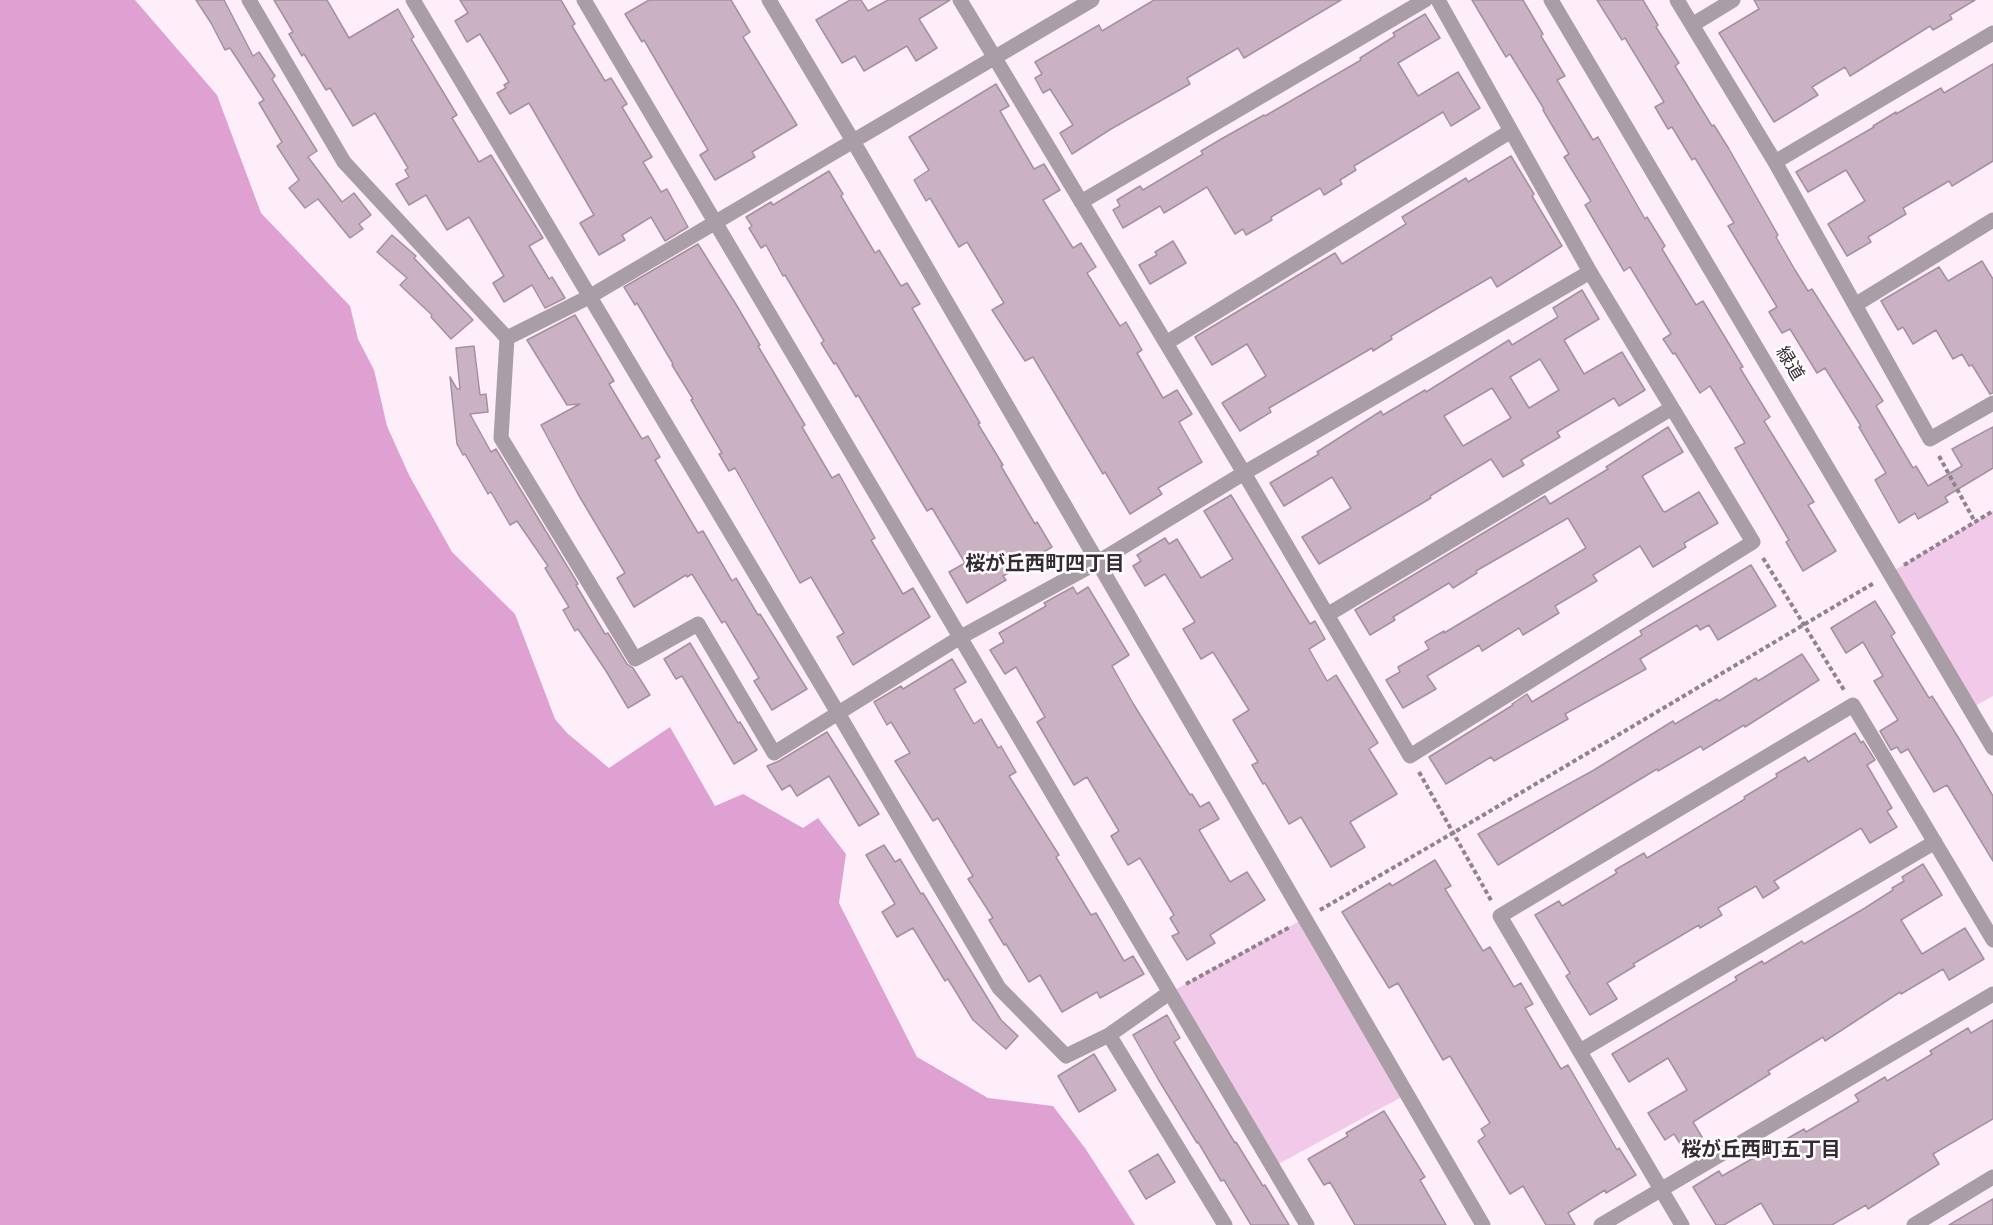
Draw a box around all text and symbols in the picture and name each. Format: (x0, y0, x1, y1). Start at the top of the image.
street label: 緑道 (1770, 343, 1808, 385)
district label: 桜が丘西町四丁目 (965, 553, 1125, 577)
district label: 桜が丘西町五丁目 (1681, 1139, 1841, 1163)

